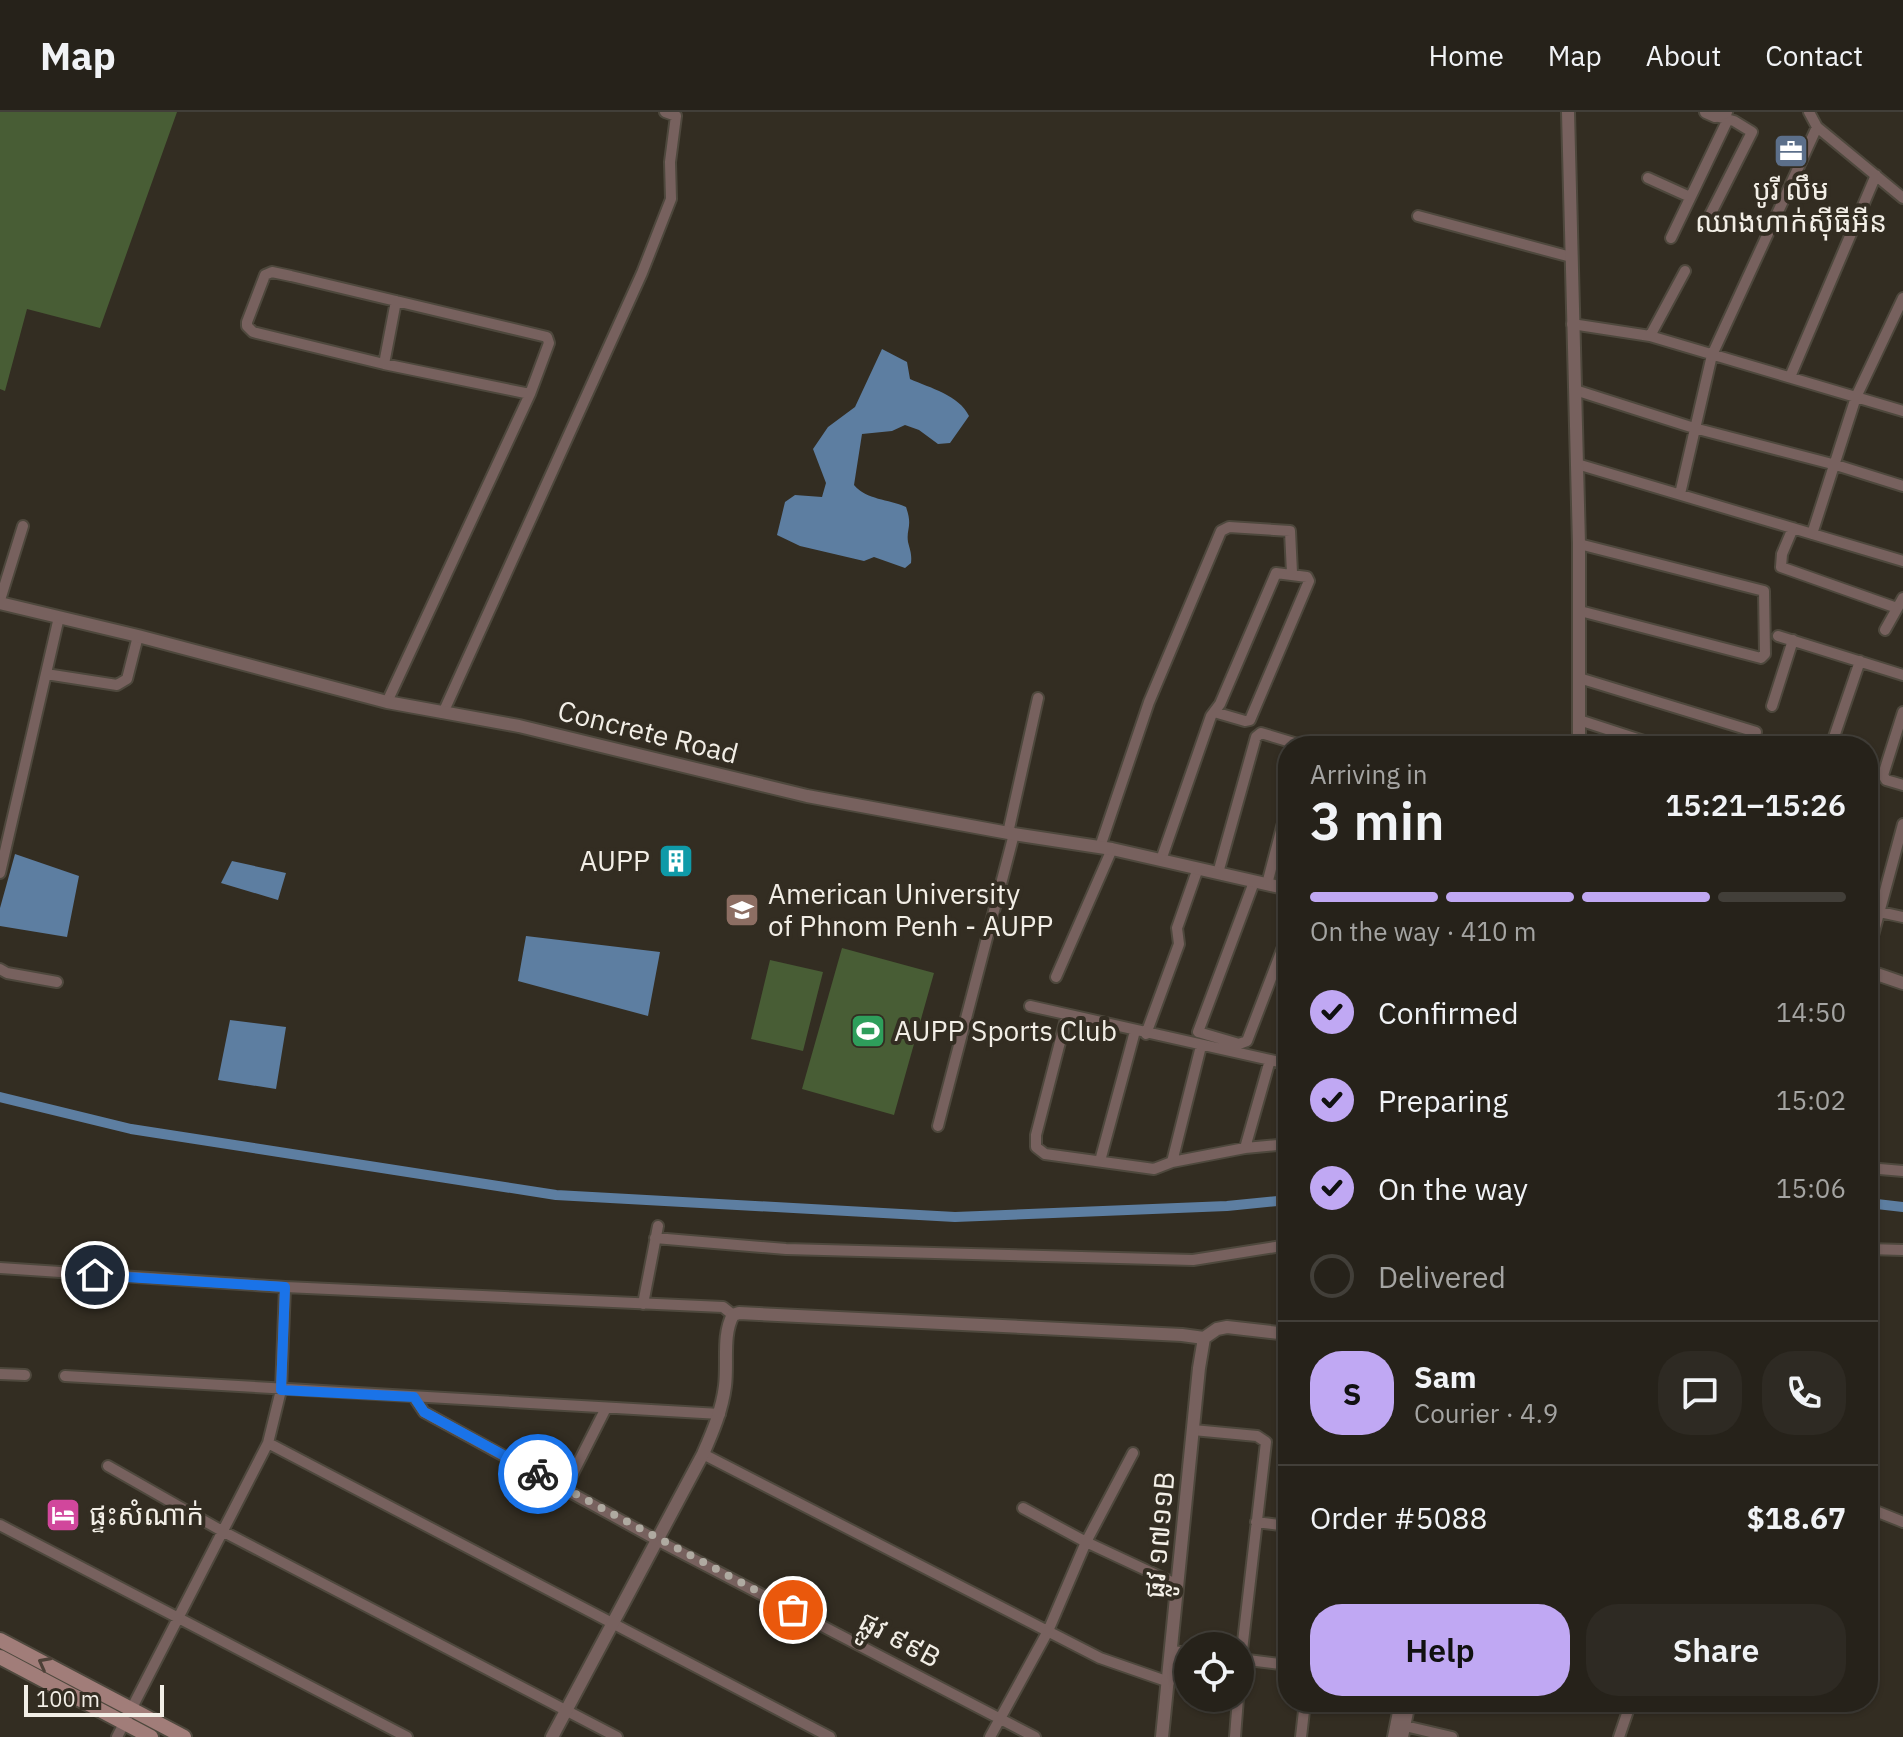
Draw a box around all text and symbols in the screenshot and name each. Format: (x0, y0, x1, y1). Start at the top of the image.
text: Map (40, 31, 116, 80)
text: Home (1428, 37, 1504, 74)
text: Map (1548, 37, 1602, 74)
text: About (1646, 37, 1721, 74)
text: Contact (1765, 37, 1863, 74)
office icon: បូរី លឹម ឈាងហាក់សុីធីអីន (1772, 132, 1810, 170)
place label: បូរី លឹម ឈាងហាក់សុីធីអីន (1695, 171, 1887, 241)
street label: Concrete Road (554, 691, 742, 772)
text: Arriving in (1310, 757, 1427, 791)
text: 15:21–15:26 (1665, 785, 1846, 824)
text: 3 min (1310, 787, 1445, 854)
place label: AUPP (579, 842, 650, 879)
building icon: AUPP (657, 842, 695, 880)
place label: American University of Phnom Penh - AUPP (768, 875, 1053, 944)
school or university icon: American University of Phnom Penh - AUPP (723, 891, 761, 929)
text: On the way · 410 m (1310, 914, 1536, 948)
icon: check (1310, 990, 1354, 1034)
text: Confirmed (1378, 993, 1519, 1032)
text: 14:50 (1776, 995, 1846, 1029)
sports icon: AUPP Sports Club (849, 1012, 887, 1050)
place label: AUPP Sports Club (894, 1012, 1117, 1049)
icon: check (1310, 1078, 1354, 1122)
text: Preparing (1378, 1081, 1508, 1120)
text: 15:02 (1776, 1083, 1846, 1117)
icon: check (1310, 1166, 1354, 1210)
text: On the way (1378, 1169, 1528, 1208)
text: 15:06 (1776, 1171, 1846, 1205)
pin (61, 1241, 129, 1309)
icon: home (73, 1253, 117, 1297)
text: Delivered (1378, 1257, 1506, 1296)
button: chat (1658, 1351, 1742, 1435)
button: phone (1762, 1351, 1846, 1435)
text: Sam (1414, 1357, 1477, 1396)
text: S (1343, 1374, 1361, 1413)
text: Courier · 4.9 (1414, 1396, 1558, 1430)
courier (498, 1434, 578, 1514)
icon: bike (516, 1452, 560, 1496)
street label: ផ្លូវ ១៧១១B (1135, 1470, 1190, 1600)
hotel icon: ផ្ទះសំណាក់ (44, 1496, 82, 1534)
place label: ផ្ទះសំណាក់ (89, 1496, 204, 1533)
text: Order #5088 (1310, 1498, 1487, 1537)
text: $18.67 (1747, 1498, 1846, 1537)
pin (759, 1576, 827, 1644)
icon: bag (771, 1588, 815, 1632)
street label: ផ្លូវ ៩៩B (850, 1602, 947, 1682)
button: Help (1310, 1604, 1570, 1696)
button: Share (1586, 1604, 1846, 1696)
map controls (1174, 1632, 1254, 1712)
button: locate (1174, 1632, 1254, 1712)
one-way arrow (38, 1658, 52, 1673)
scale bar (24, 1681, 164, 1717)
text: 100 m (36, 1684, 100, 1713)

